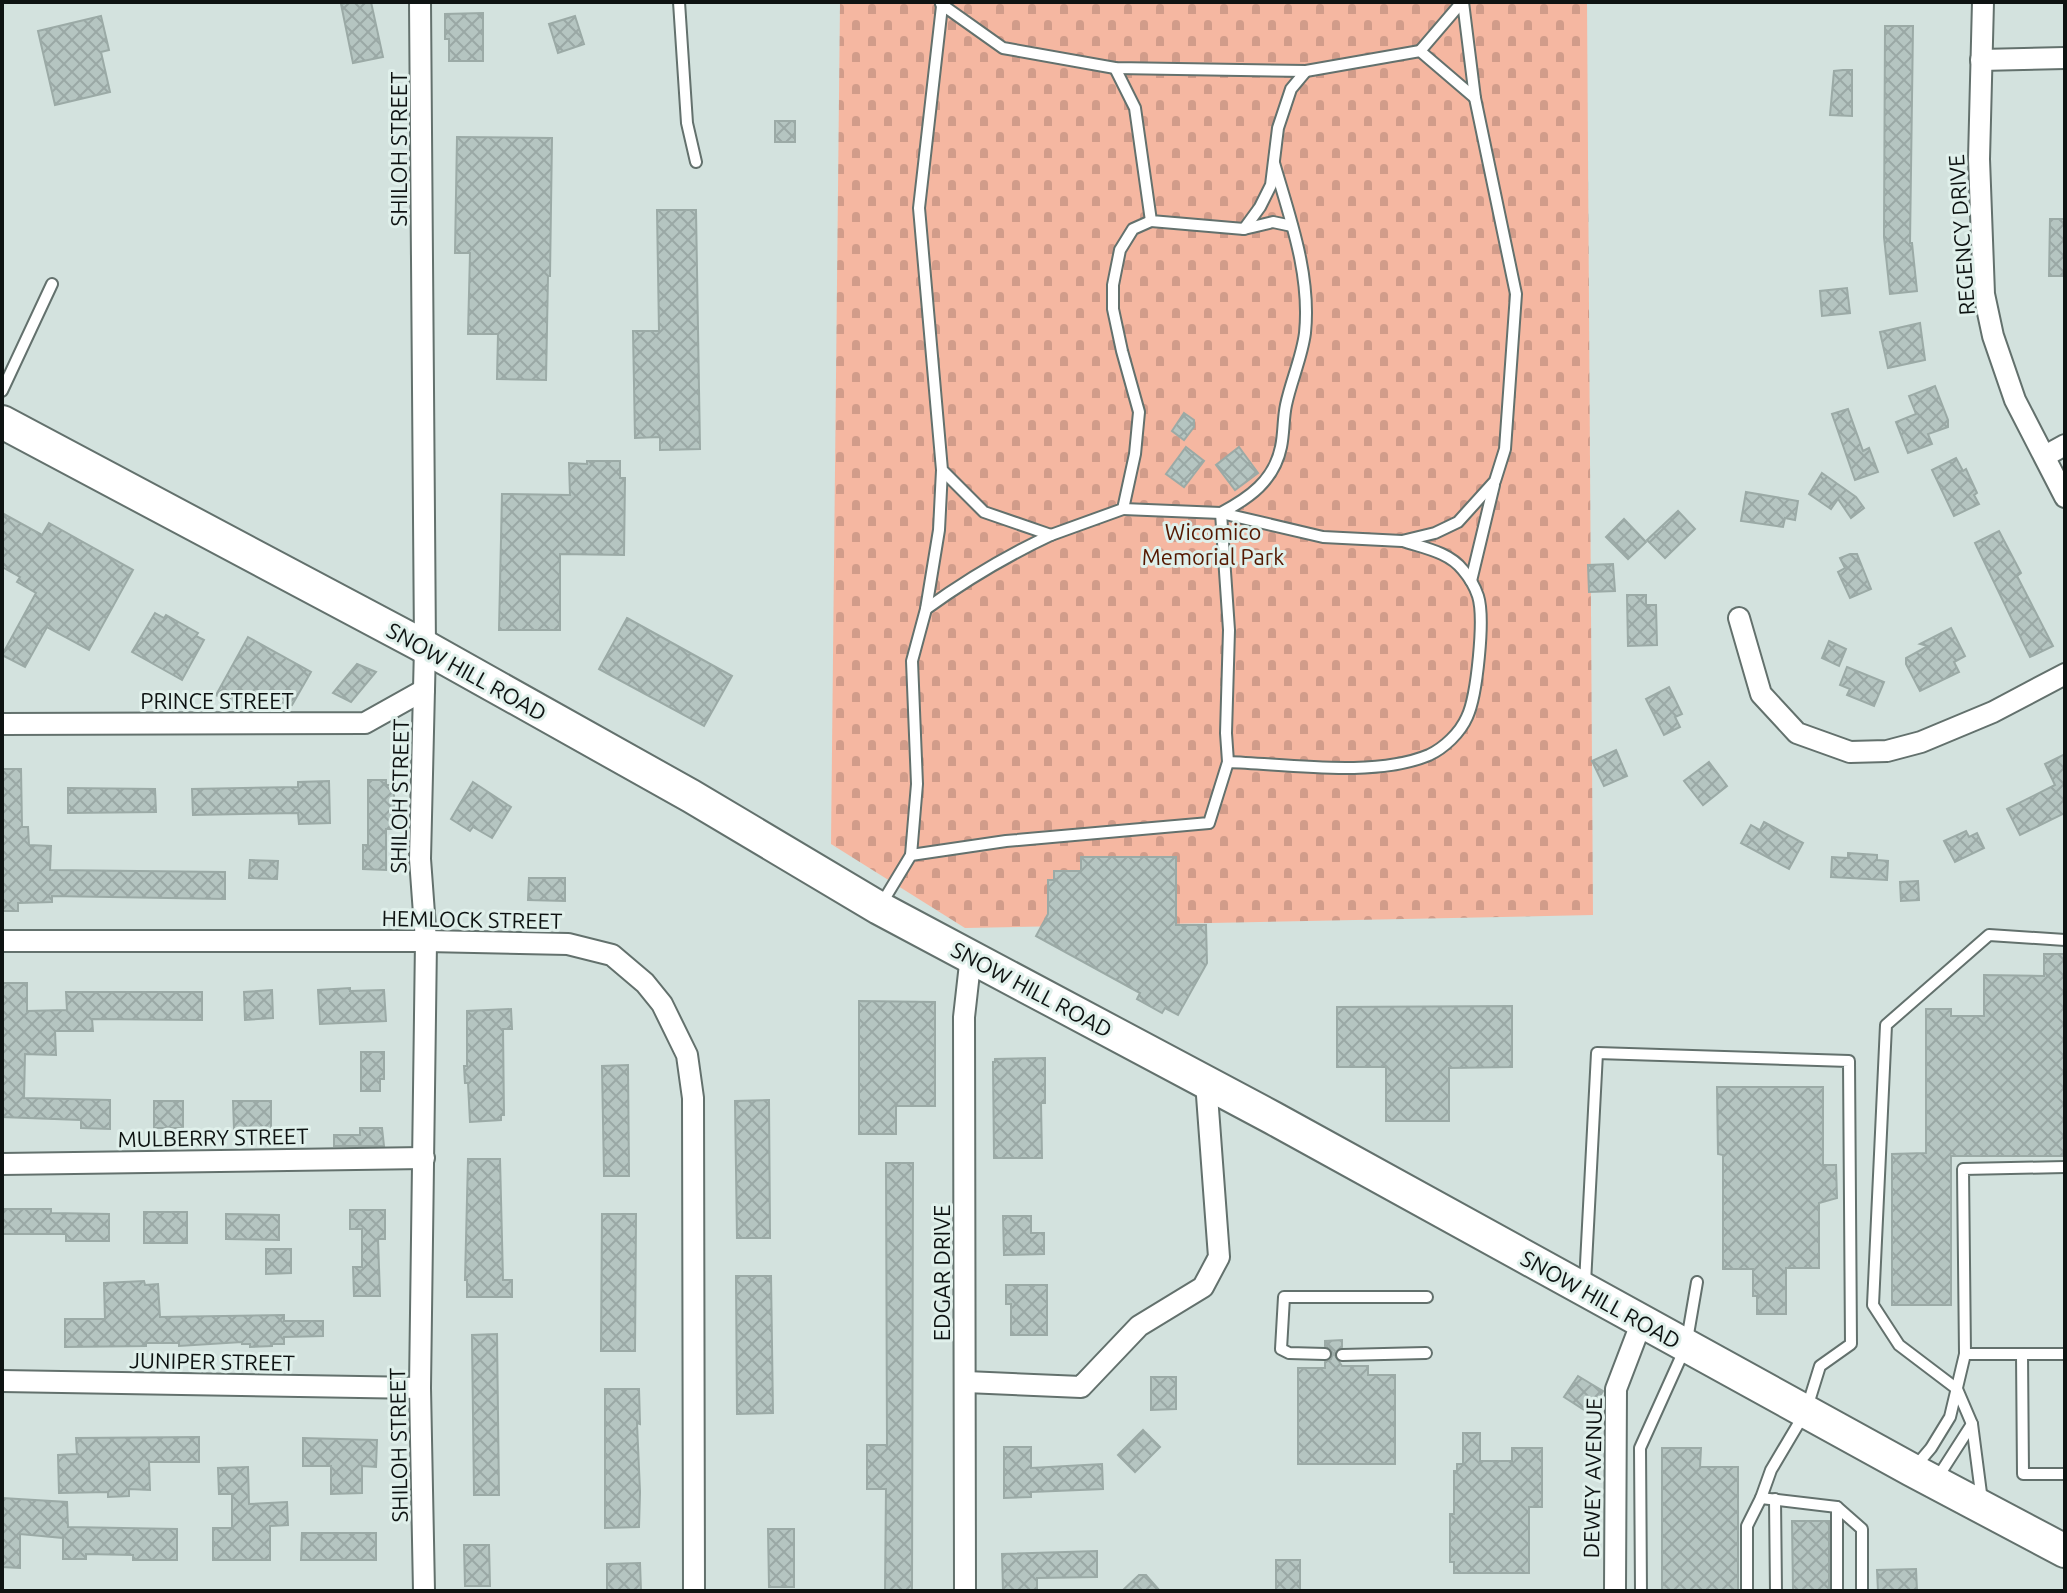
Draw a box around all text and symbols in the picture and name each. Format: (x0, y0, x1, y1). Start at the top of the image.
street label: SHILOH STREET (386, 72, 411, 226)
street label: REGENCY DRIVE (1943, 154, 1979, 316)
park label: Wicomico Memorial Park (1142, 519, 1284, 569)
street label: SNOW HILL ROAD (383, 617, 551, 725)
street label: PRINCE STREET (140, 688, 294, 713)
street label: SHILOH STREET (385, 718, 413, 874)
street label: HEMLOCK STREET (381, 905, 563, 933)
street label: SNOW HILL ROAD (947, 936, 1117, 1042)
street label: MULBERRY STREET (117, 1123, 309, 1151)
street label: EDGAR DRIVE (929, 1205, 954, 1341)
street label: SNOW HILL ROAD (1517, 1245, 1685, 1353)
street label: JUNIPER STREET (129, 1347, 295, 1375)
street label: SHILOH STREET (384, 1367, 412, 1523)
street label: DEWEY AVENUE (1578, 1397, 1606, 1559)

